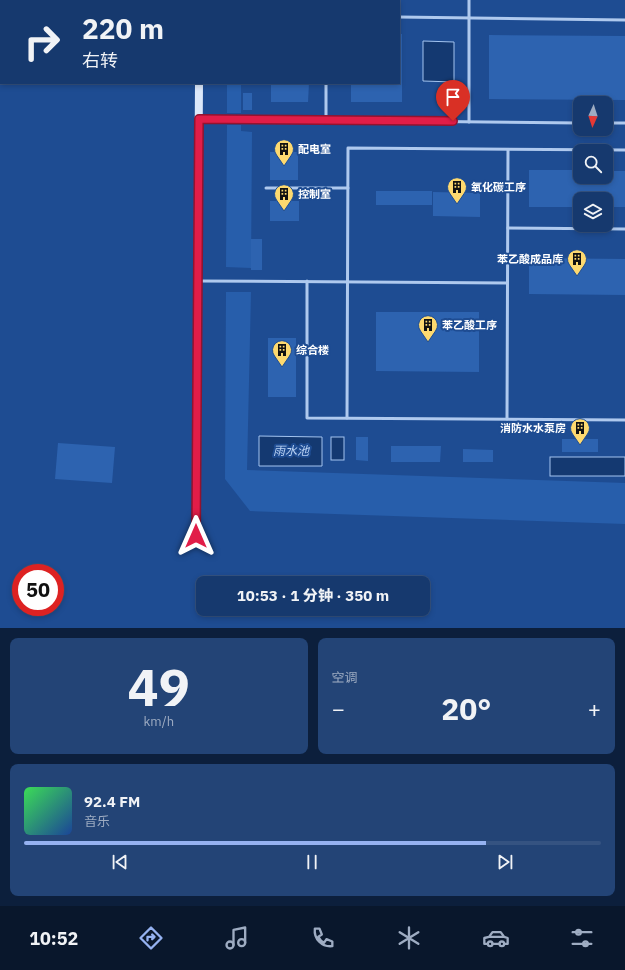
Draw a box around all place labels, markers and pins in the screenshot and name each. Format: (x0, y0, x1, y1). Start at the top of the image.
pin (436, 80, 470, 121)
building icon: 配电室 (273, 138, 295, 166)
place label: 配电室 (298, 142, 331, 156)
building icon: 氧化碳工序 (446, 176, 468, 204)
place label: 氧化碳工序 (471, 180, 526, 194)
building icon: 控制室 (273, 183, 295, 211)
place label: 控制室 (298, 187, 331, 201)
building icon: 苯乙酸成品库 (566, 248, 588, 276)
place label: 苯乙酸成品库 (497, 252, 563, 266)
building icon: 苯乙酸工序 (417, 314, 439, 342)
place label: 苯乙酸工序 (442, 318, 497, 332)
building icon: 综合楼 (271, 339, 293, 367)
place label: 综合楼 (296, 343, 329, 357)
building icon: 消防水水泵房 (569, 417, 591, 445)
place label: 消防水水泵房 (500, 421, 566, 435)

